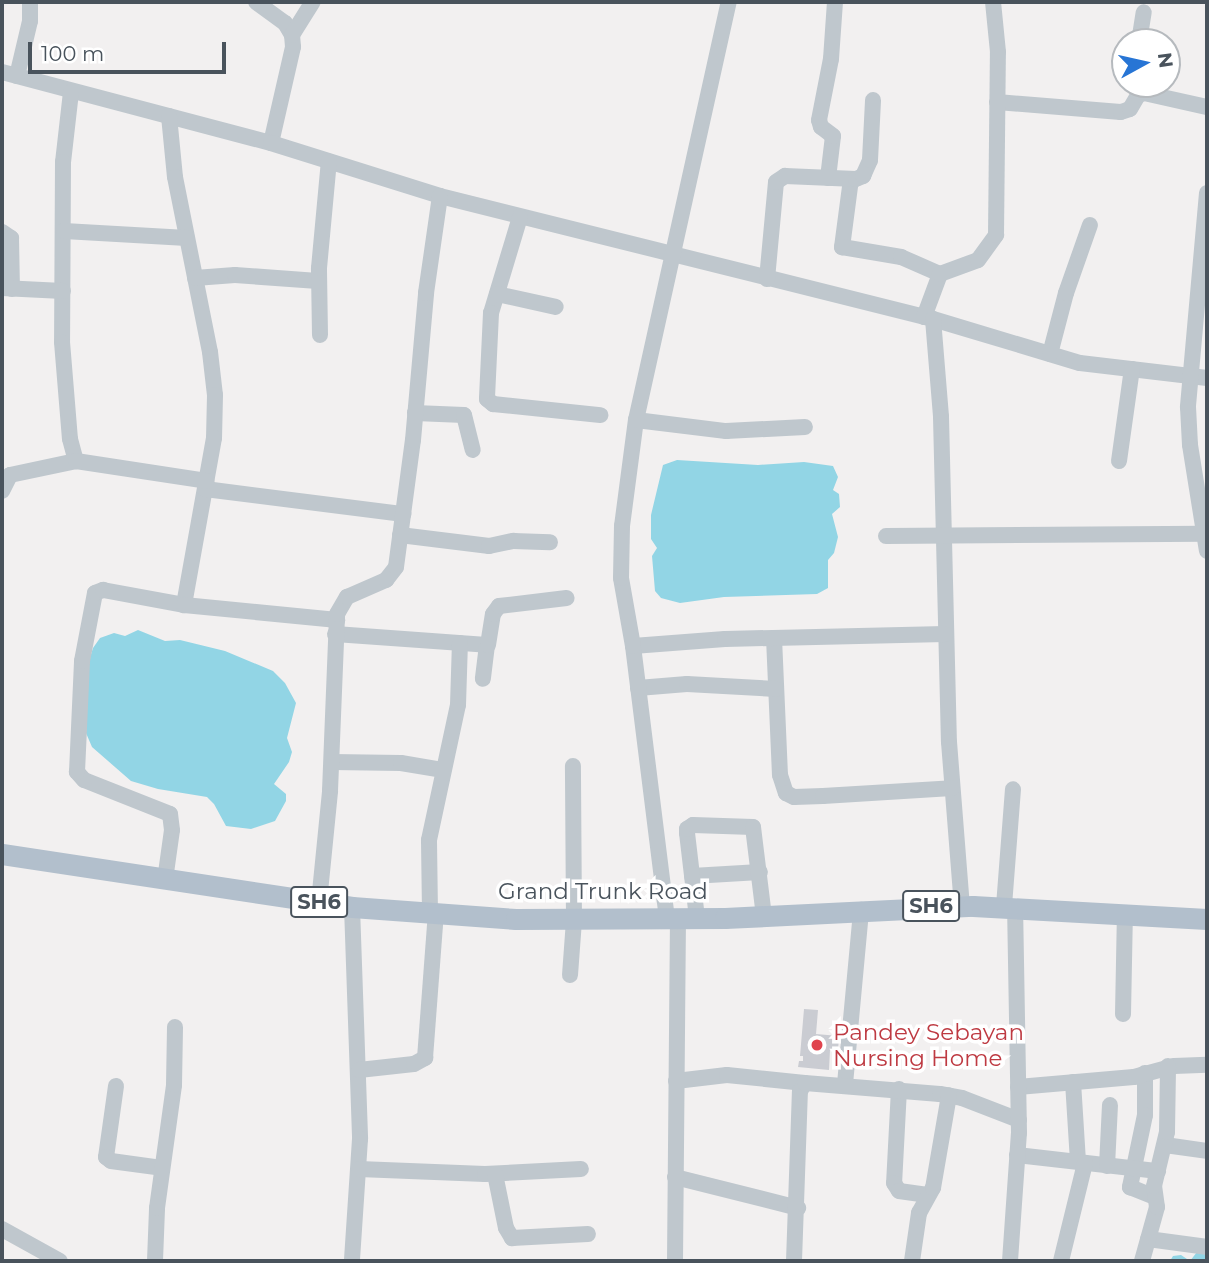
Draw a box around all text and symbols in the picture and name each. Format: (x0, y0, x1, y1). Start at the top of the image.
scale bar (32, 28, 229, 72)
north arrow (1111, 28, 1181, 98)
text: 100 m (41, 41, 104, 66)
text: N (1153, 51, 1178, 69)
street label: Grand Trunk Road (498, 877, 708, 905)
road number: SH6 (289, 884, 349, 920)
road number: SH6 (901, 888, 961, 923)
place label: Pandey Sebayan Nursing Home (833, 1018, 1024, 1072)
marker: Pandey Sebayan Nursing Home (807, 1035, 827, 1055)

